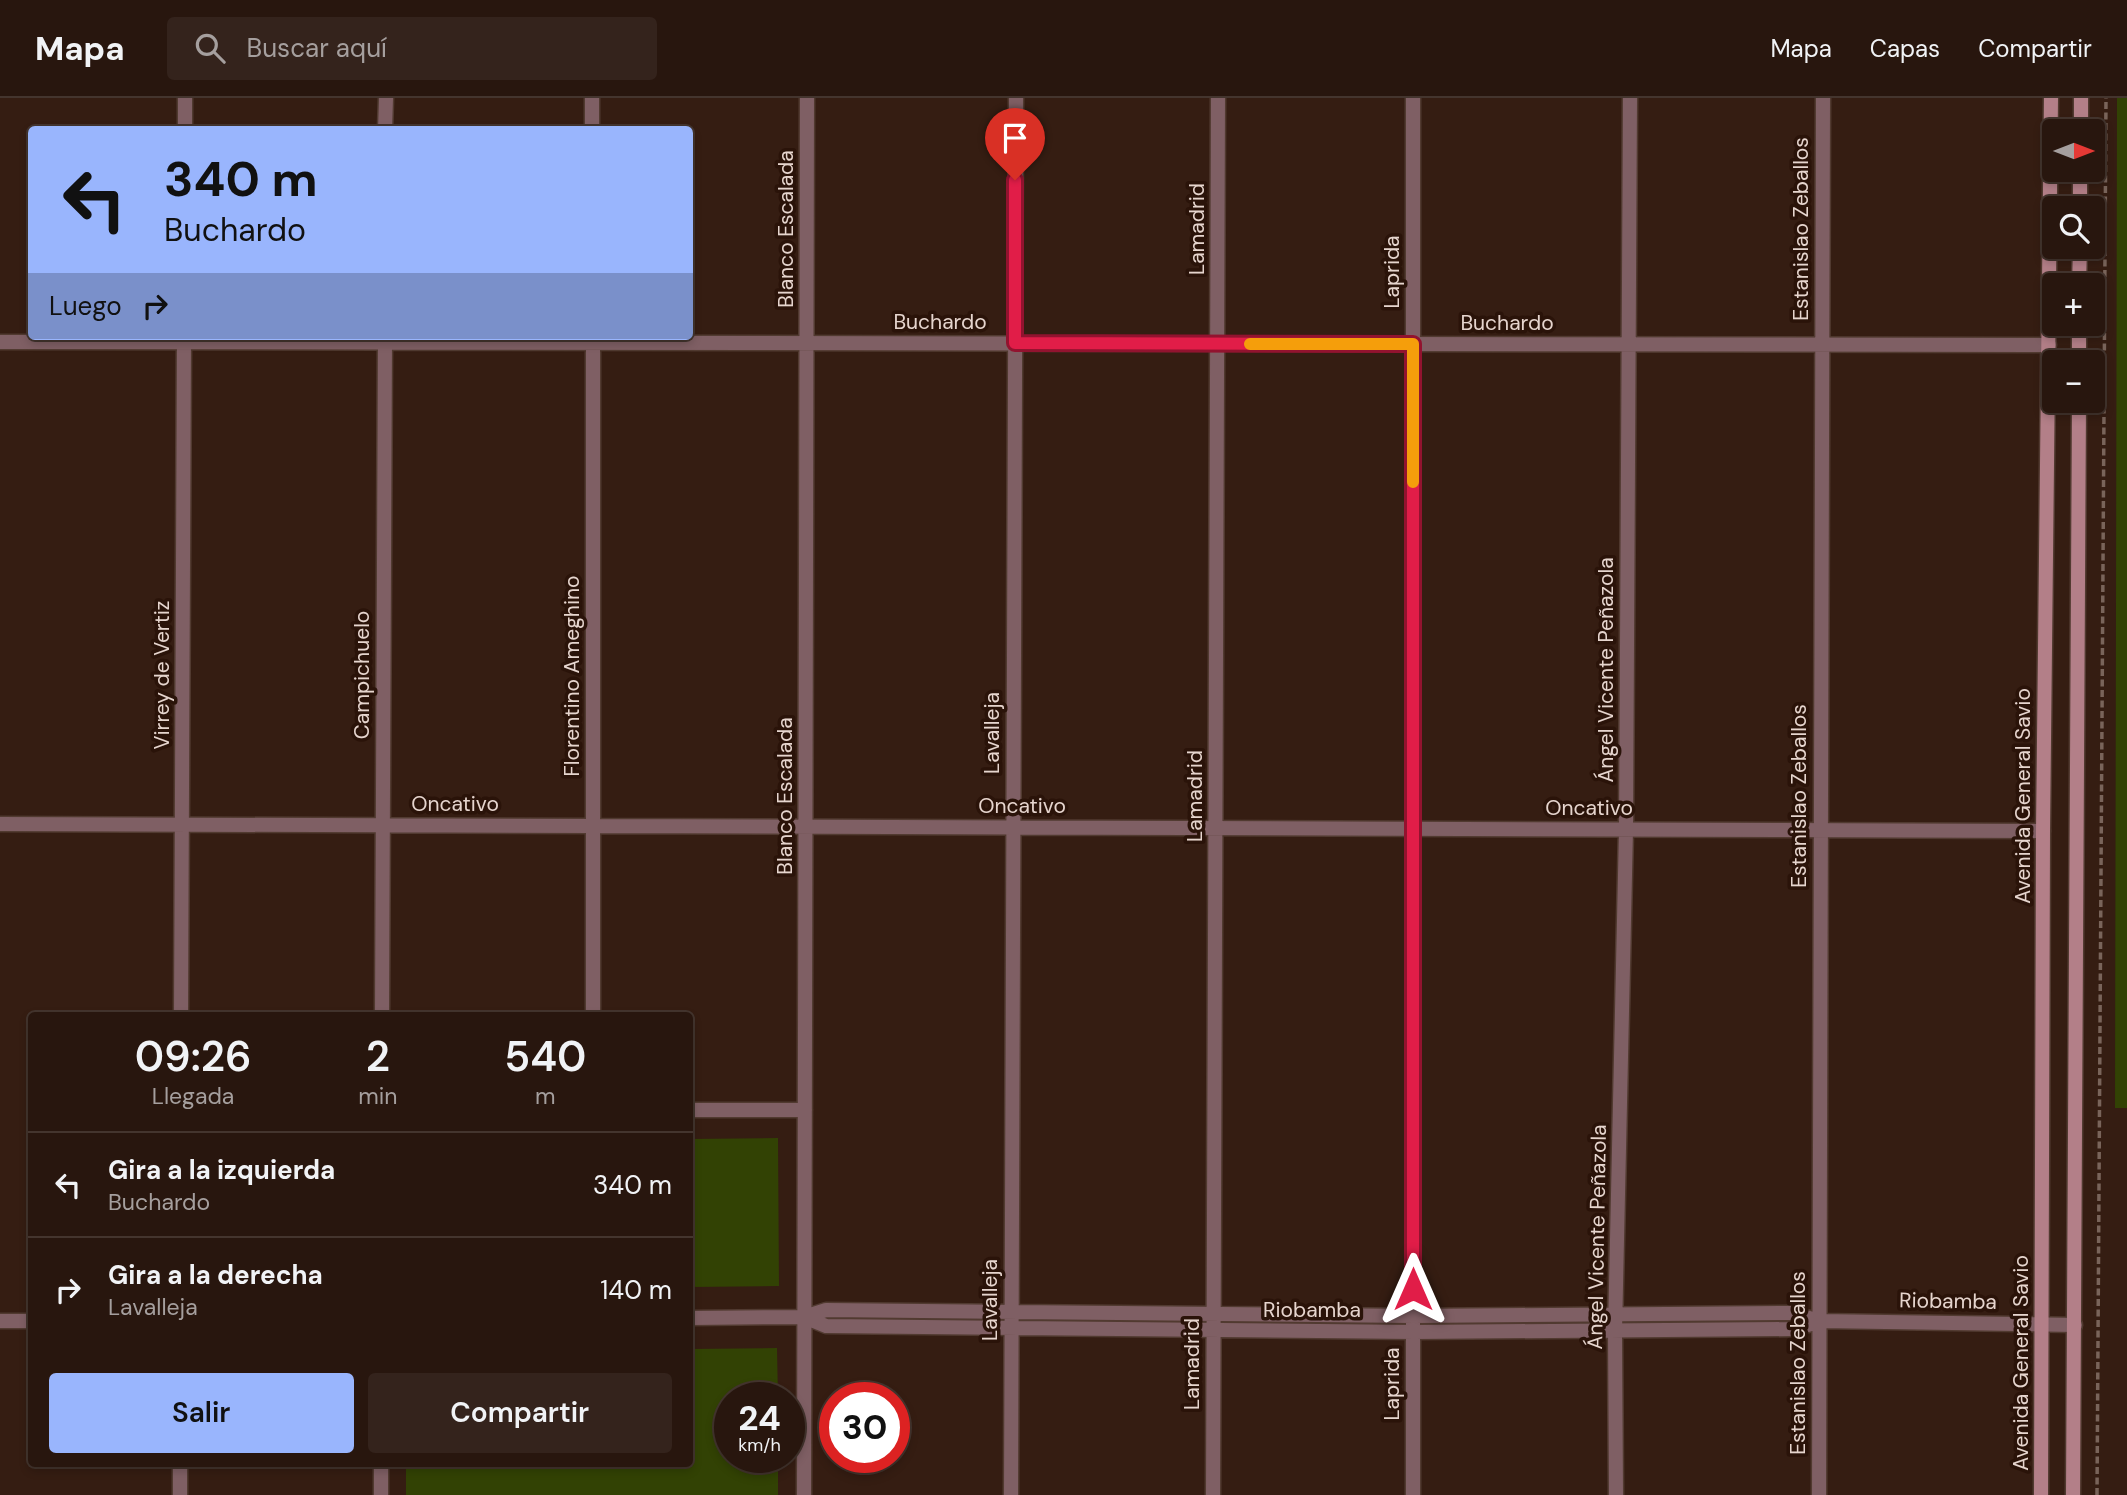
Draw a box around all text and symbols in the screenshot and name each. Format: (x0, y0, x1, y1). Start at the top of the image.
search box (167, 17, 657, 80)
text: Mapa (35, 27, 125, 70)
icon: search (191, 29, 229, 67)
text: Buscar aquí (247, 31, 387, 65)
text: Mapa (1770, 33, 1832, 64)
text: Capas (1870, 33, 1940, 64)
text: Compartir (1978, 33, 2092, 64)
pin (985, 108, 1045, 180)
icon: arrive (996, 119, 1034, 157)
north arrow (2042, 119, 2105, 182)
map controls (2042, 119, 2105, 413)
street label: Estanislao Zeballos (1787, 137, 1815, 321)
text: 340 m (164, 147, 318, 211)
street label: Blanco Escalada (772, 150, 800, 308)
icon: left (49, 154, 140, 245)
street label: Lamadrid (1183, 183, 1211, 275)
button: search (2042, 196, 2105, 259)
text: Buchardo (164, 209, 306, 251)
street label: Laprida (1378, 235, 1406, 309)
button: + (2042, 273, 2105, 336)
icon: right (136, 287, 174, 325)
text: Luego (49, 289, 122, 323)
street label: Buchardo (893, 308, 987, 336)
street label: Buchardo (1460, 309, 1554, 337)
button: − (2042, 350, 2105, 413)
street label: Ángel Vicente Peñazola (1592, 557, 1620, 783)
street label: Florentino Ameghino (558, 576, 586, 776)
street label: Virrey de Vertiz (148, 601, 176, 749)
street label: Campichuelo (348, 611, 376, 739)
street label: Avenida General Savio (2009, 688, 2037, 904)
street label: Lavalleja (978, 692, 1006, 774)
street label: Estanislao Zeballos (1785, 704, 1813, 888)
street label: Blanco Escalada (771, 717, 799, 875)
street label: Lamadrid (1181, 750, 1209, 842)
street label: Oncativo (411, 790, 499, 818)
street label: Oncativo (978, 792, 1066, 820)
street label: Oncativo (1545, 794, 1633, 822)
text: 09:26 (135, 1029, 252, 1084)
text: 2 (366, 1029, 390, 1084)
text: 540 (504, 1029, 586, 1084)
text: Llegada (152, 1081, 234, 1111)
text: min (358, 1081, 397, 1111)
text: m (535, 1081, 555, 1111)
street label: Ángel Vicente Peñazola (1581, 1124, 1613, 1350)
text: Gira a la izquierda (108, 1153, 335, 1187)
icon: left (49, 1166, 87, 1204)
text: 340 m (593, 1168, 672, 1202)
text: Buchardo (108, 1187, 210, 1217)
position arrow (1376, 1252, 1450, 1326)
street label: Avenida General Savio (2007, 1255, 2035, 1471)
text: Gira a la derecha (108, 1258, 323, 1292)
street label: Lavalleja (976, 1259, 1004, 1341)
icon: right (49, 1271, 87, 1309)
street label: Estanislao Zeballos (1784, 1271, 1812, 1455)
text: 140 m (600, 1273, 672, 1307)
street label: Riobamba (1899, 1286, 1997, 1316)
text: Lavalleja (108, 1292, 198, 1322)
street label: Riobamba (1263, 1296, 1361, 1324)
street label: Lamadrid (1178, 1318, 1206, 1410)
street label: Laprida (1378, 1347, 1406, 1421)
button: Salir (49, 1373, 354, 1453)
button: Compartir (368, 1373, 672, 1453)
speed limit sign: 30 (819, 1382, 910, 1473)
text: 24 (738, 1395, 781, 1441)
text: km/h (738, 1433, 781, 1457)

